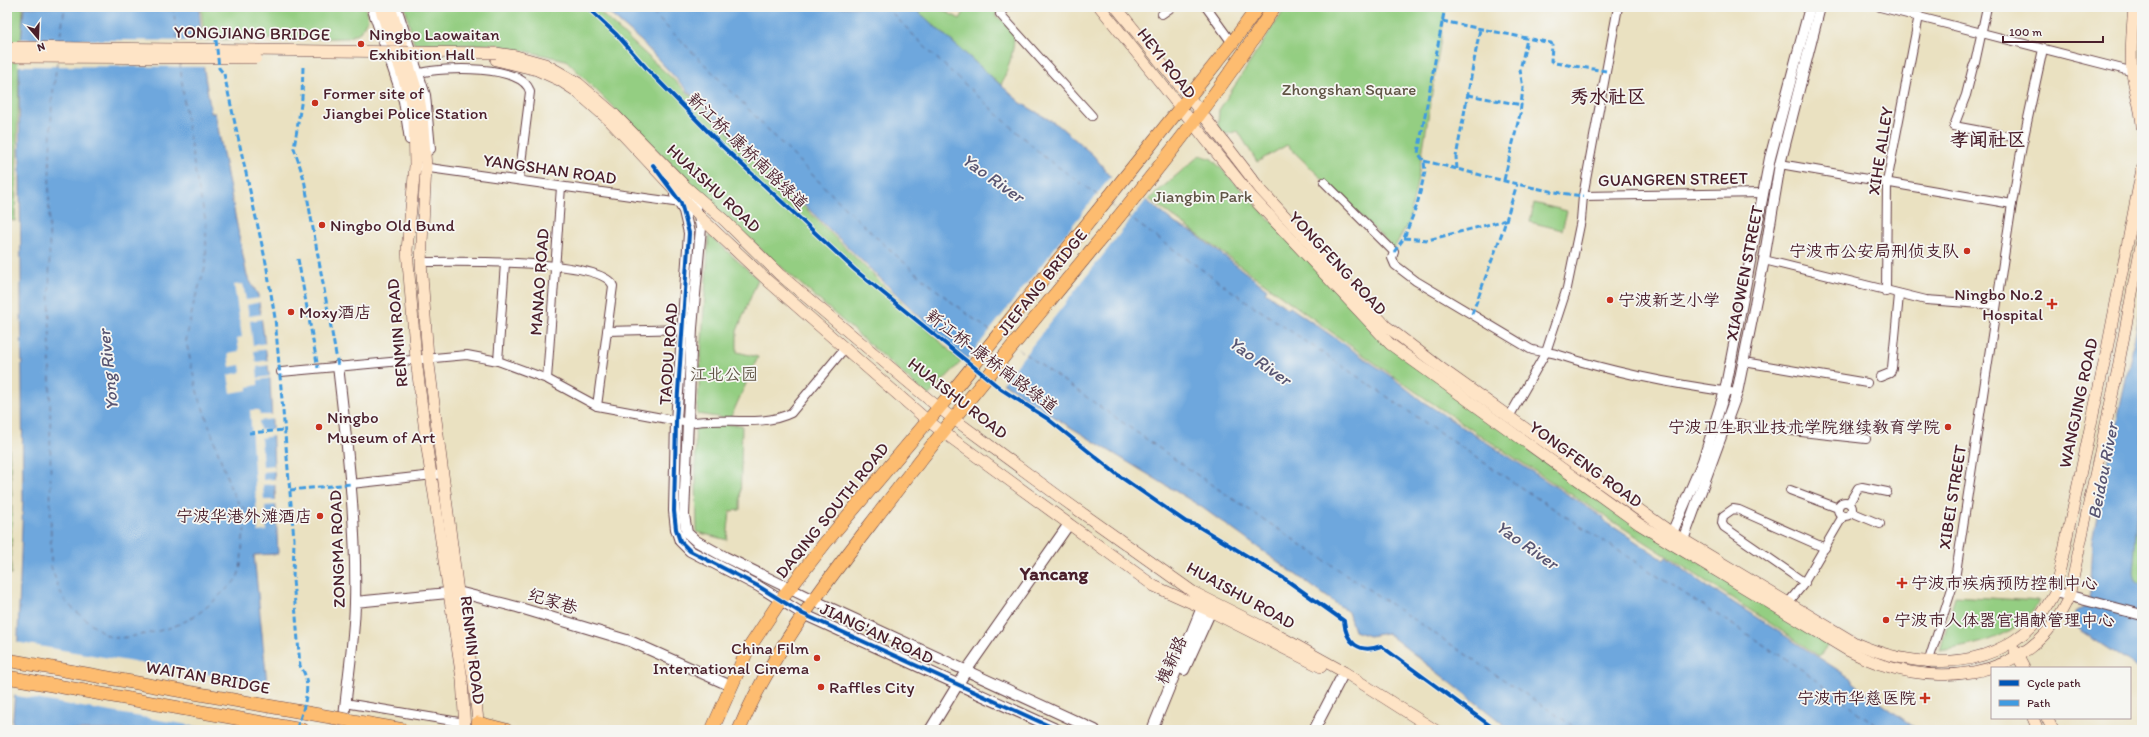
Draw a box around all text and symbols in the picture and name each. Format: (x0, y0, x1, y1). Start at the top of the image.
north arrow (18, 18, 58, 58)
scale bar (2003, 18, 2103, 44)
street label: YONGJIANG BRIDGE (174, 22, 330, 44)
place label: Ningbo Laowaitan Exhibition Hall (369, 24, 500, 64)
street label: HEYI ROAD (1133, 24, 1201, 102)
text: 100 m (2009, 25, 2042, 39)
marker: Ningbo Laowaitan Exhibition Hall (356, 39, 366, 49)
text: N (35, 40, 47, 54)
park label: Zhongshan Square (1282, 79, 1416, 99)
place label: Former site of Jiangbei Police Station (323, 83, 487, 123)
district label: 秀水社区 (1570, 85, 1646, 108)
street label: 新江桥-康桥南路绿道 (684, 88, 812, 214)
marker: Former site of Jiangbei Police Station (310, 98, 320, 108)
street label: XIHE ALLEY (1863, 105, 1897, 197)
district label: 孝闻社区 (1950, 128, 2026, 151)
street label: HUAISHU ROAD (663, 139, 765, 237)
water label: Yao River (958, 149, 1030, 209)
street label: YANGSHAN ROAD (482, 150, 618, 188)
street label: GUANGREN STREET (1598, 168, 1749, 190)
park label: Jiangbin Park (1153, 186, 1253, 206)
street label: XIAOWEN STREET (1721, 203, 1767, 342)
street label: YONGFENG ROAD (1285, 207, 1391, 319)
place label: Ningbo Old Bund (330, 215, 455, 235)
marker: Ningbo Old Bund (317, 220, 327, 230)
street label: JIEFANG BRIDGE (993, 225, 1091, 339)
street label: MANAO ROAD (525, 228, 553, 336)
place label: 宁波市公安局刑侦支队 (1789, 241, 1959, 261)
marker: 宁波市公安局刑侦支队 (1962, 246, 1972, 256)
street label: RENMIN ROAD (382, 278, 412, 388)
place label: Ningbo No.2 Hospital (1954, 284, 2043, 324)
place label: 宁波新芝小学 (1618, 290, 1720, 310)
marker: 宁波新芝小学 (1605, 295, 1615, 305)
marker: Ningbo No.2 Hospital (2046, 298, 2058, 310)
place label: Moxy酒店 (299, 302, 371, 322)
street label: TAODU ROAD (654, 302, 682, 406)
street label: 新江桥-康桥南路绿道 (922, 305, 1062, 417)
marker: Moxy酒店 (286, 307, 296, 317)
water label: Yong River (93, 326, 123, 412)
water label: Yao River (1225, 332, 1297, 392)
street label: WANGJING ROAD (2054, 336, 2102, 470)
street label: HUAISHU ROAD (904, 353, 1012, 443)
park label: 江北公园 (690, 364, 758, 384)
place label: Ningbo Museum of Art (327, 407, 436, 447)
street label: YONGFENG ROAD (1526, 416, 1647, 512)
place label: 宁波卫生职业技术学院继续教育学院 (1668, 417, 1940, 437)
water label: Beidou River (2083, 419, 2123, 521)
marker: Ningbo Museum of Art (314, 422, 324, 432)
marker: 宁波卫生职业技术学院继续教育学院 (1943, 422, 1953, 432)
street label: DAQING SOUTH ROAD (771, 438, 893, 582)
street label: XIBEI STREET (1934, 443, 1970, 551)
street label: ZONGMA ROAD (325, 490, 349, 608)
place label: 宁波华港外滩酒店 (176, 506, 312, 526)
marker: 宁波华港外滩酒店 (315, 511, 325, 521)
water label: Yao River (1492, 516, 1564, 576)
street label: HUAISHU ROAD (1183, 557, 1299, 633)
district label: Yancang (1019, 562, 1090, 585)
place label: 宁波市疾病预防控制中心 (1911, 573, 2098, 593)
marker: 宁波市疾病预防控制中心 (1896, 577, 1908, 589)
street label: 纪家巷 (526, 584, 581, 618)
street label: RENMIN ROAD (456, 595, 490, 705)
street label: JIANG'AN ROAD (817, 598, 937, 668)
place label: 宁波市人体器官捐献管理中心 (1894, 610, 2115, 630)
marker: 宁波市人体器官捐献管理中心 (1881, 615, 1891, 625)
street label: 槐新路 (1151, 633, 1191, 687)
place label: China Film International Cinema (653, 638, 809, 678)
marker: China Film International Cinema (812, 653, 822, 663)
street label: WAITAN BRIDGE (144, 656, 272, 698)
legend (1991, 667, 2131, 719)
text: Cycle path (2027, 676, 2081, 690)
place label: Raffles City (829, 677, 914, 697)
marker: Raffles City (816, 682, 826, 692)
place label: 宁波市华慈医院 (1797, 688, 1916, 708)
marker: 宁波市华慈医院 (1919, 692, 1931, 704)
text: Path (2027, 696, 2050, 710)

